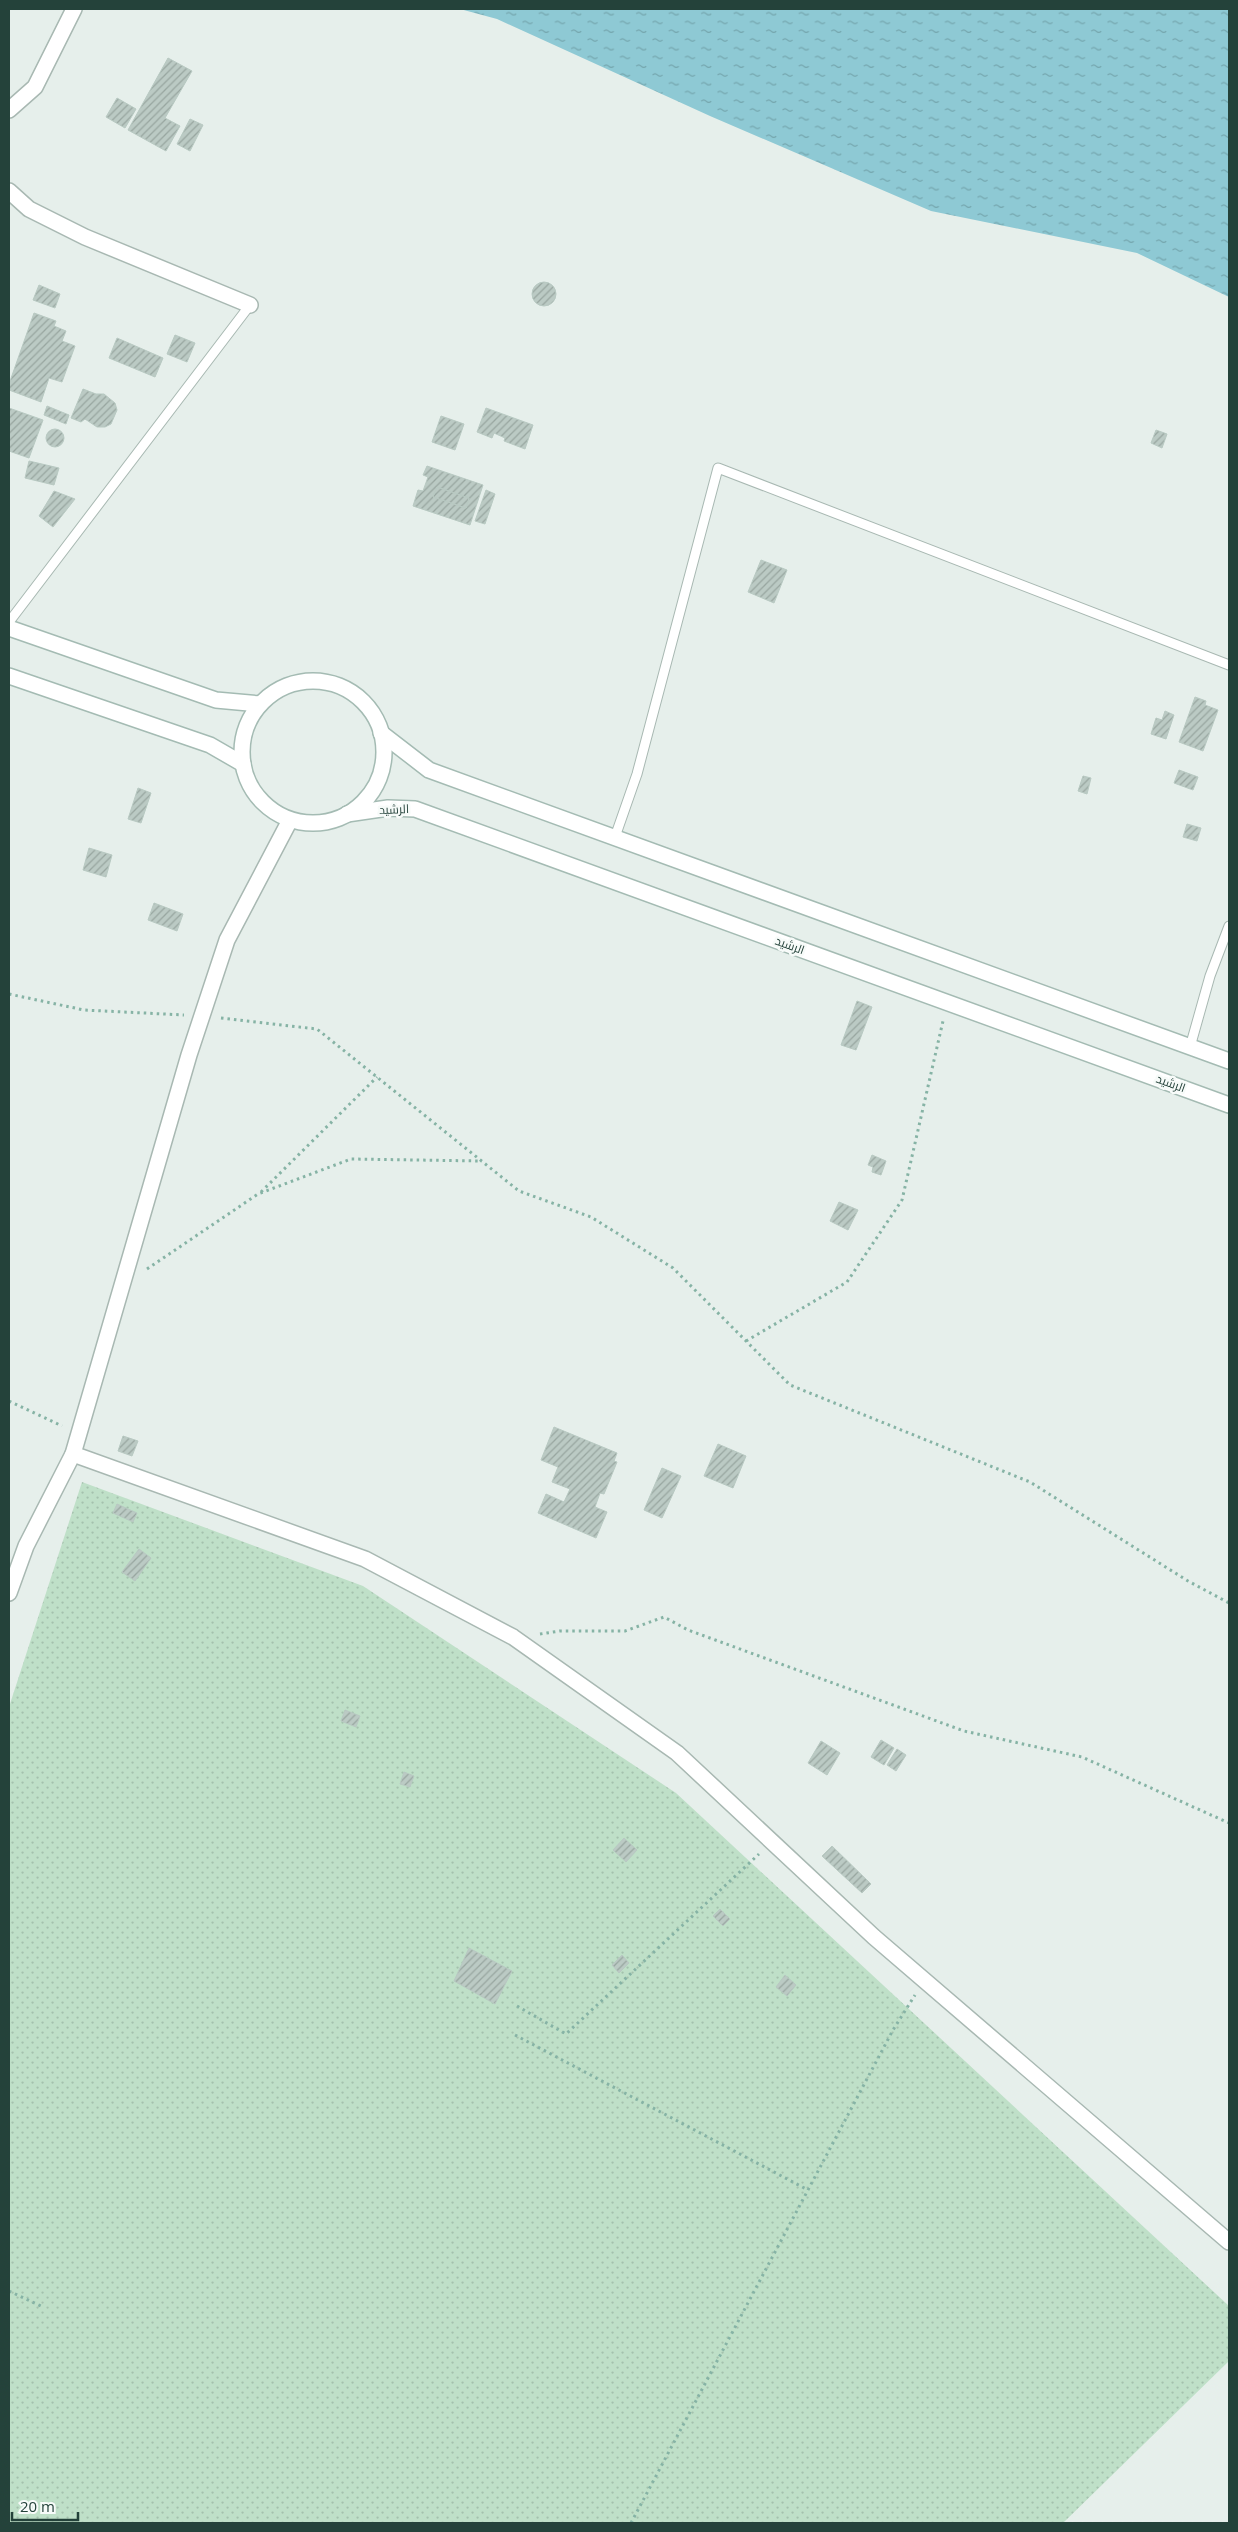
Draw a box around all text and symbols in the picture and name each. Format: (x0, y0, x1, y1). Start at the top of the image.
street label: الرشيد (379, 800, 409, 818)
street label: الرشيد (773, 932, 807, 958)
street label: الرشيد (1154, 1070, 1188, 1096)
scale bar (12, 2490, 79, 2522)
text: 20 m (20, 2496, 55, 2516)

